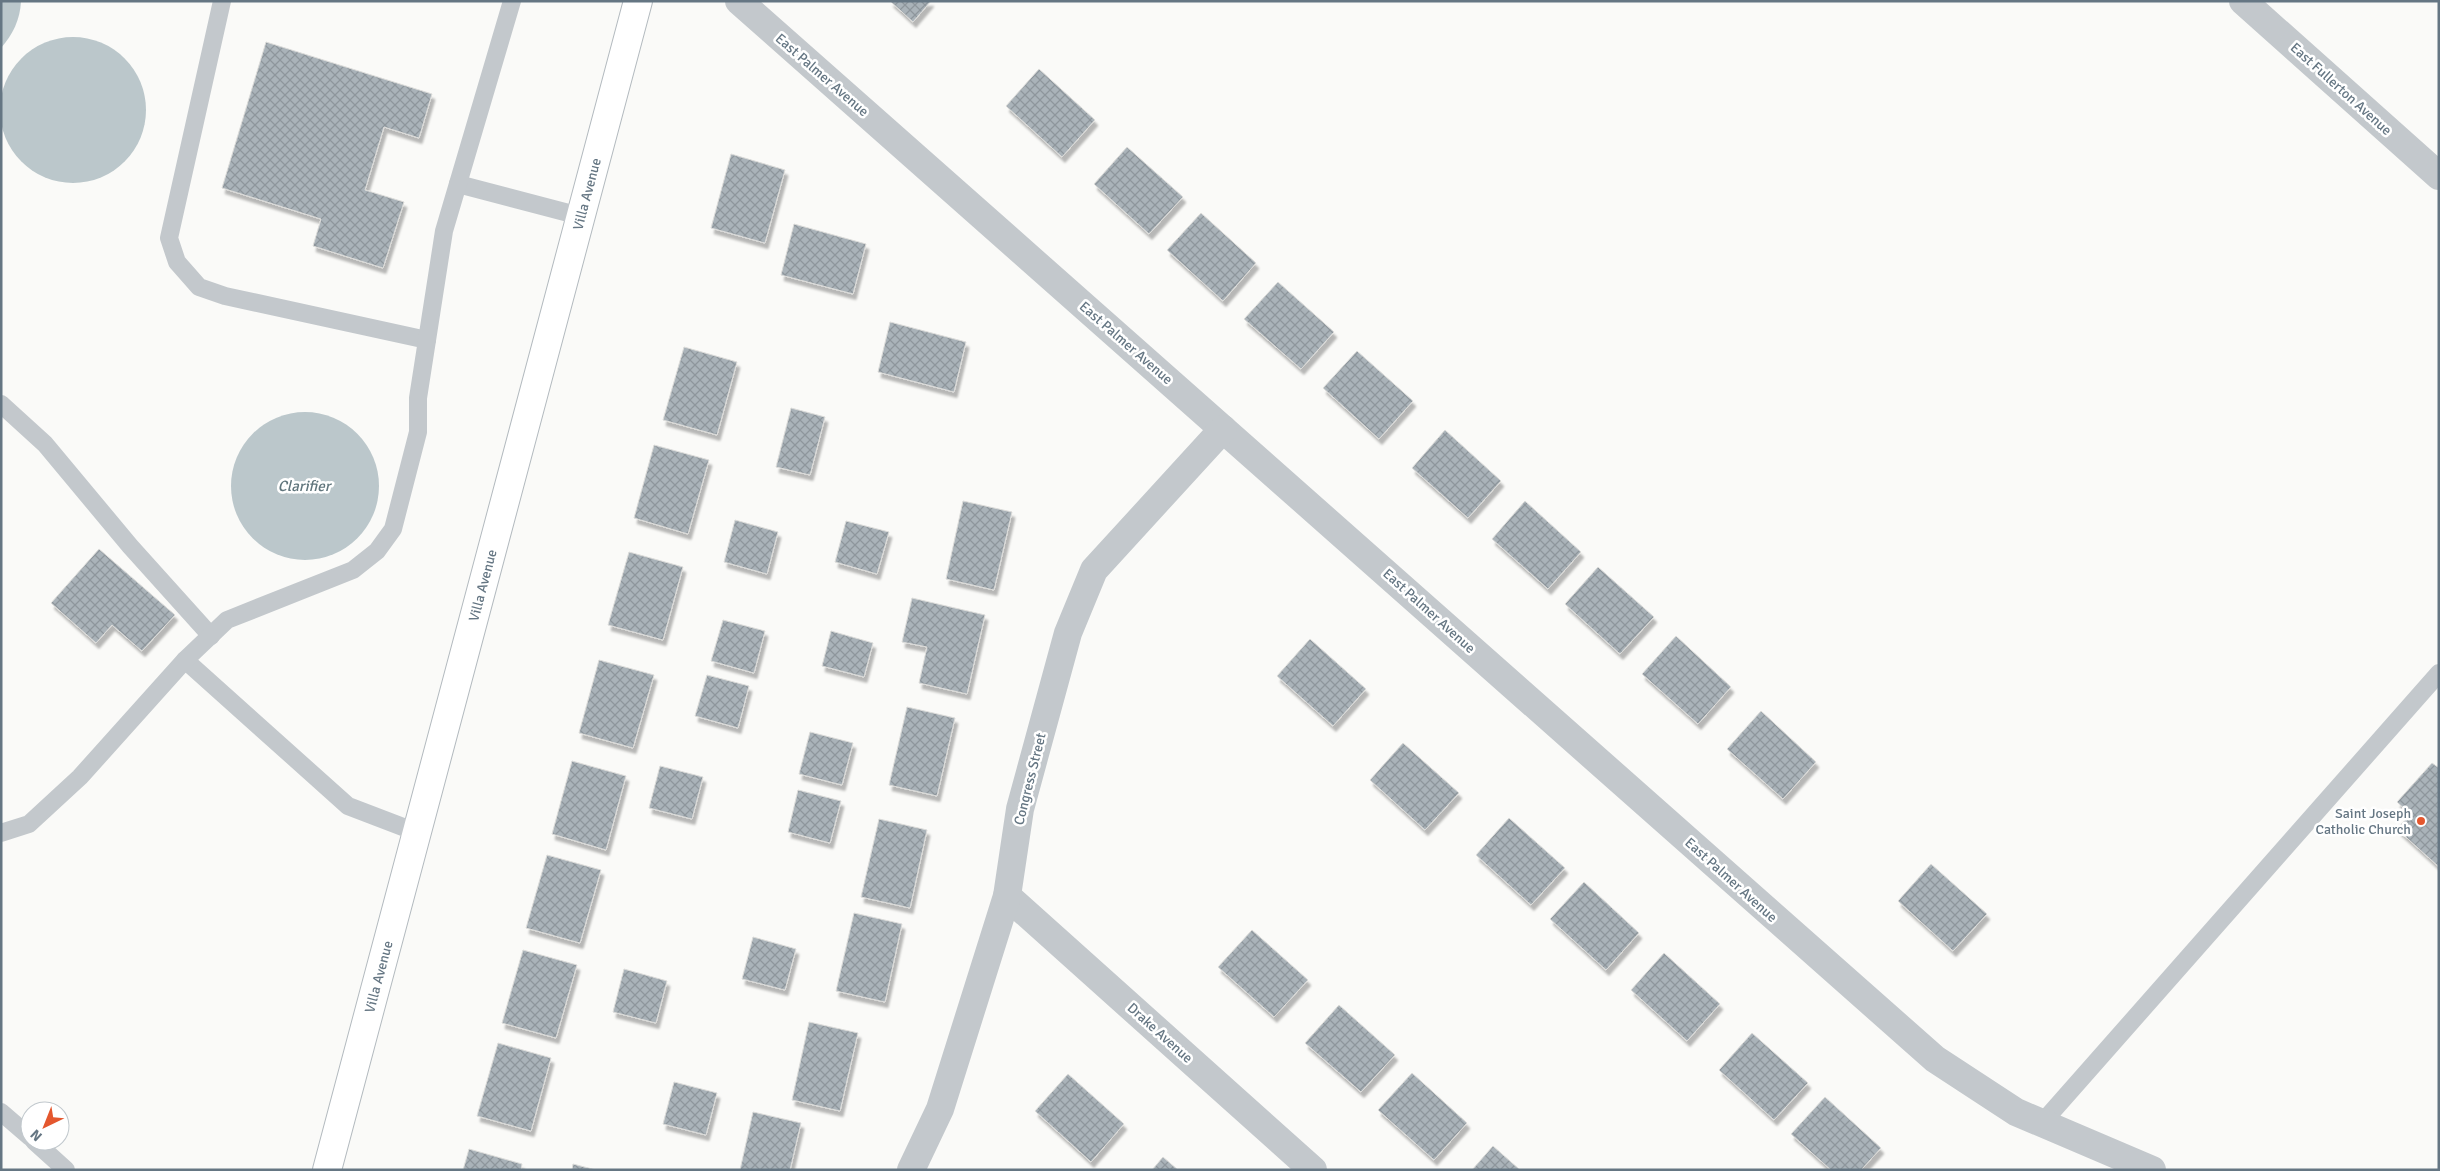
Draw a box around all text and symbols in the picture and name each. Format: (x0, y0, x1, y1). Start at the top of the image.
street label: East Palmer Avenue (772, 30, 872, 120)
street label: East Fullerton Avenue (2287, 39, 2395, 139)
street label: Villa Avenue (569, 156, 604, 232)
street label: East Palmer Avenue (1076, 298, 1176, 388)
water label: Clarifier (278, 477, 333, 495)
street label: Villa Avenue (465, 547, 500, 623)
street label: East Palmer Avenue (1379, 565, 1479, 657)
street label: Congress Street (1010, 731, 1050, 827)
place label: Saint Joseph Catholic Church (2316, 805, 2411, 838)
marker: Saint Joseph Catholic Church (2415, 815, 2427, 827)
street label: East Palmer Avenue (1681, 834, 1781, 926)
street label: Villa Avenue (361, 939, 396, 1015)
street label: Drake Avenue (1124, 999, 1196, 1067)
north arrow (20, 1101, 70, 1151)
text: N (27, 1126, 46, 1145)

